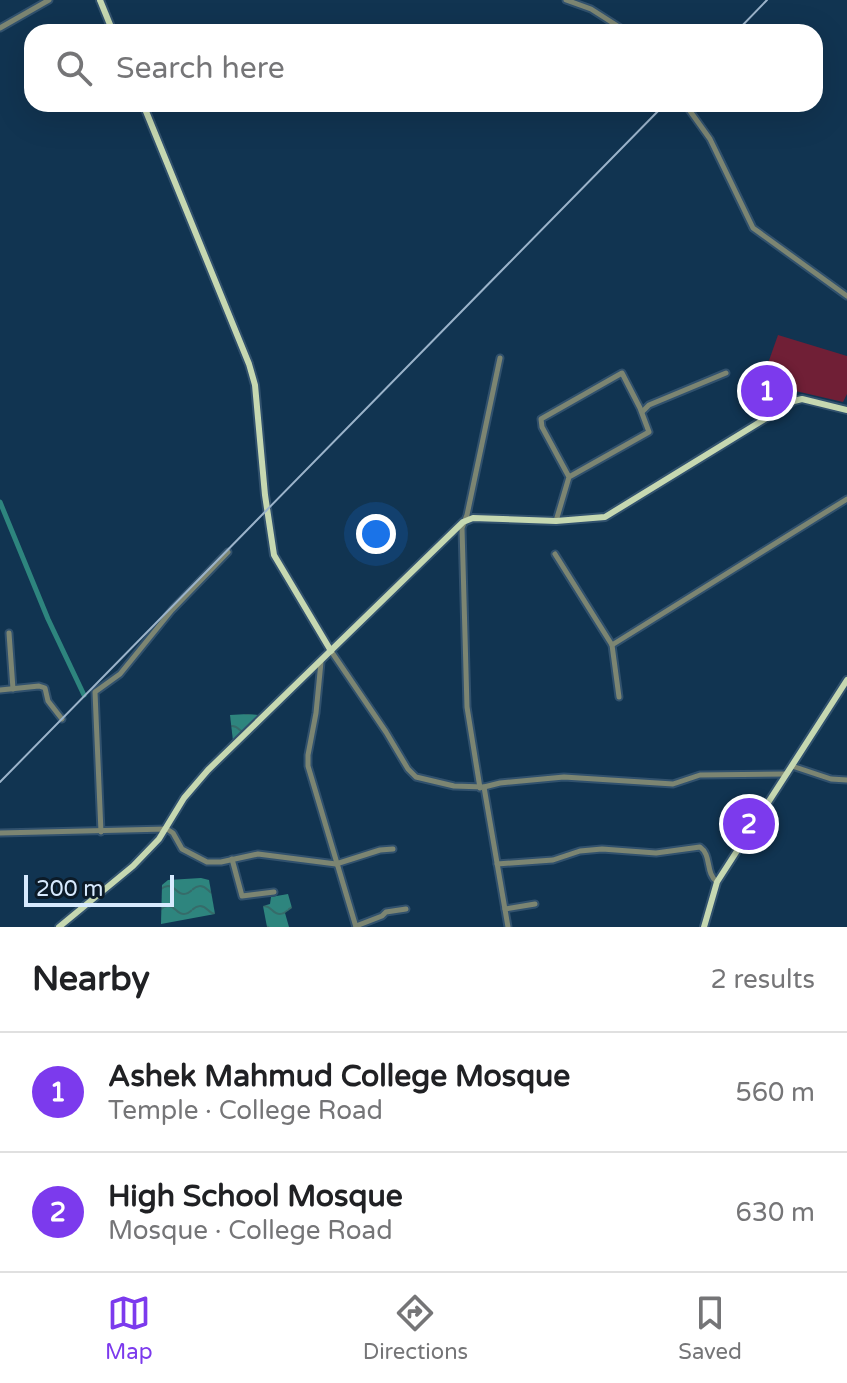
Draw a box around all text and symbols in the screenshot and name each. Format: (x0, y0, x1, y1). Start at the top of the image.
search box (24, 24, 823, 112)
icon: search (52, 46, 96, 90)
text: Search here (116, 50, 285, 87)
pin: 1 (741, 361, 793, 421)
your location (356, 514, 396, 554)
pin: 2 (723, 794, 775, 854)
scale bar (24, 871, 174, 907)
text: 200 m (36, 876, 103, 902)
text: Nearby (32, 959, 150, 1000)
text: 2 results (710, 964, 815, 995)
text: Ashek Mahmud College Mosque (108, 1058, 570, 1095)
text: 1 (50, 1077, 66, 1108)
text: 560 m (735, 1077, 815, 1108)
text: Temple · College Road (108, 1095, 383, 1126)
text: High School Mosque (108, 1178, 403, 1215)
text: 2 (50, 1197, 66, 1228)
text: 630 m (735, 1197, 815, 1228)
text: Mosque · College Road (108, 1215, 393, 1246)
tab: Map (105, 1291, 153, 1365)
tab: Directions (363, 1291, 468, 1365)
tab: Saved (678, 1291, 742, 1365)

